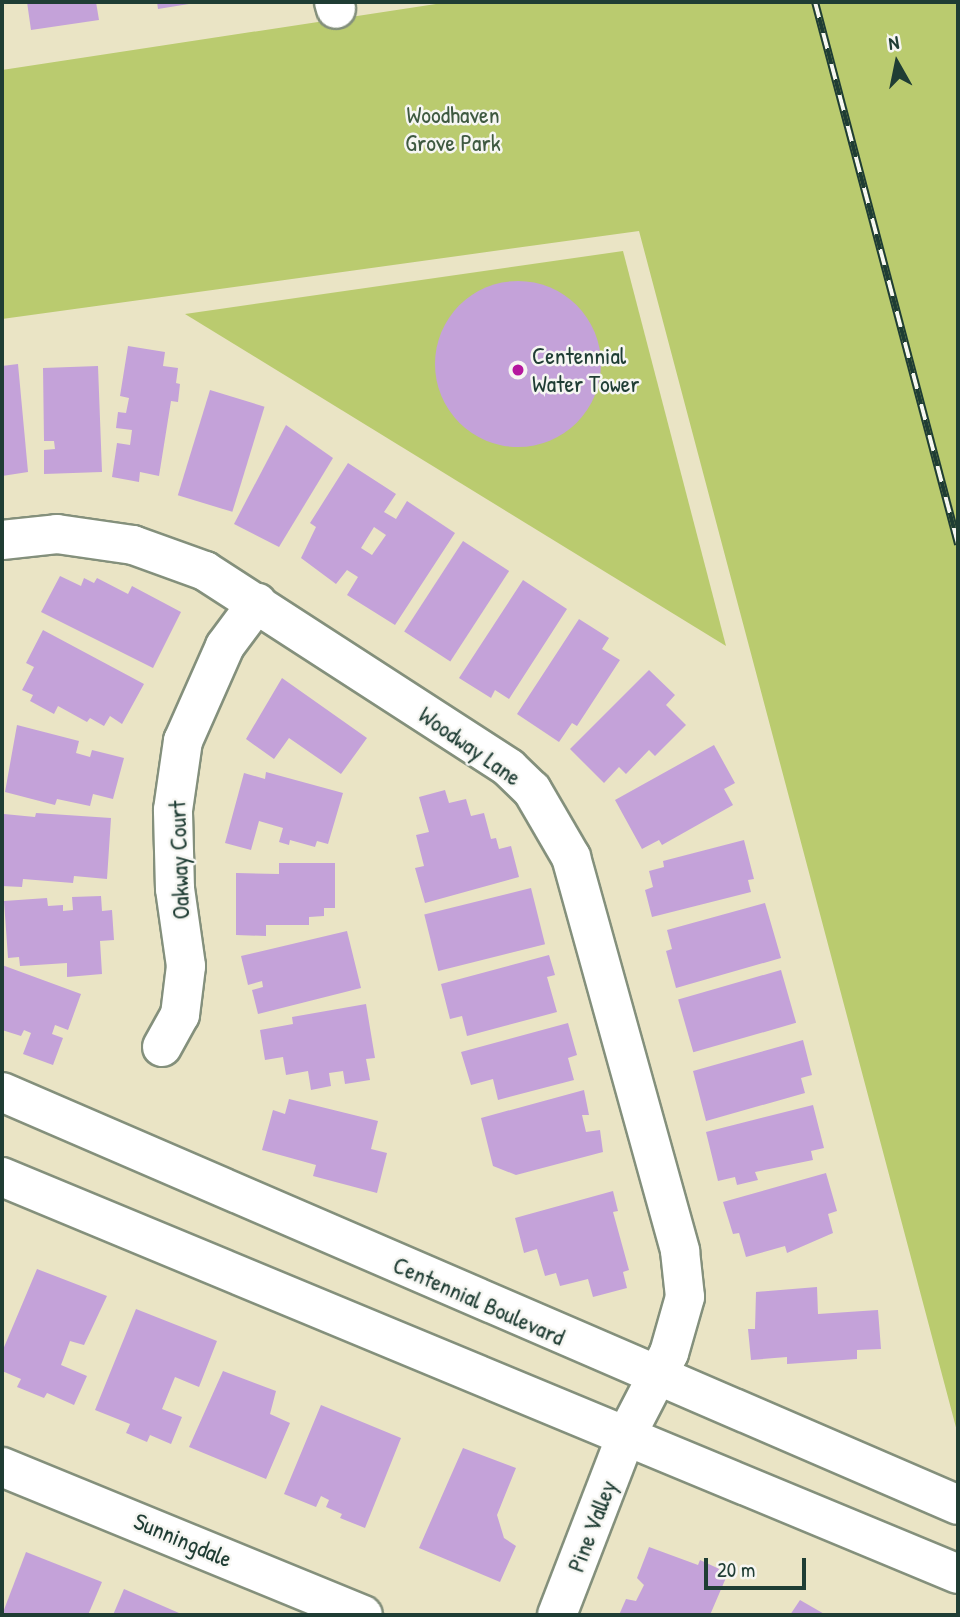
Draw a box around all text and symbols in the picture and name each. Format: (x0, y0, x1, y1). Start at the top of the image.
north arrow (862, 28, 932, 98)
text: N (887, 29, 901, 56)
park label: Woodhaven Grove Park (405, 101, 501, 157)
place label: Centennial Water Tower (532, 342, 640, 398)
marker: Centennial Water Tower (510, 362, 526, 378)
street label: Woodway Lane (413, 700, 527, 792)
street label: Oakway Court (163, 800, 195, 920)
street label: Centennial Boulevard (389, 1250, 569, 1352)
street label: Pine Valley (561, 1476, 623, 1576)
street label: Sunningdale (130, 1506, 236, 1574)
scale bar (708, 1544, 810, 1588)
text: 20 m (717, 1555, 755, 1584)

